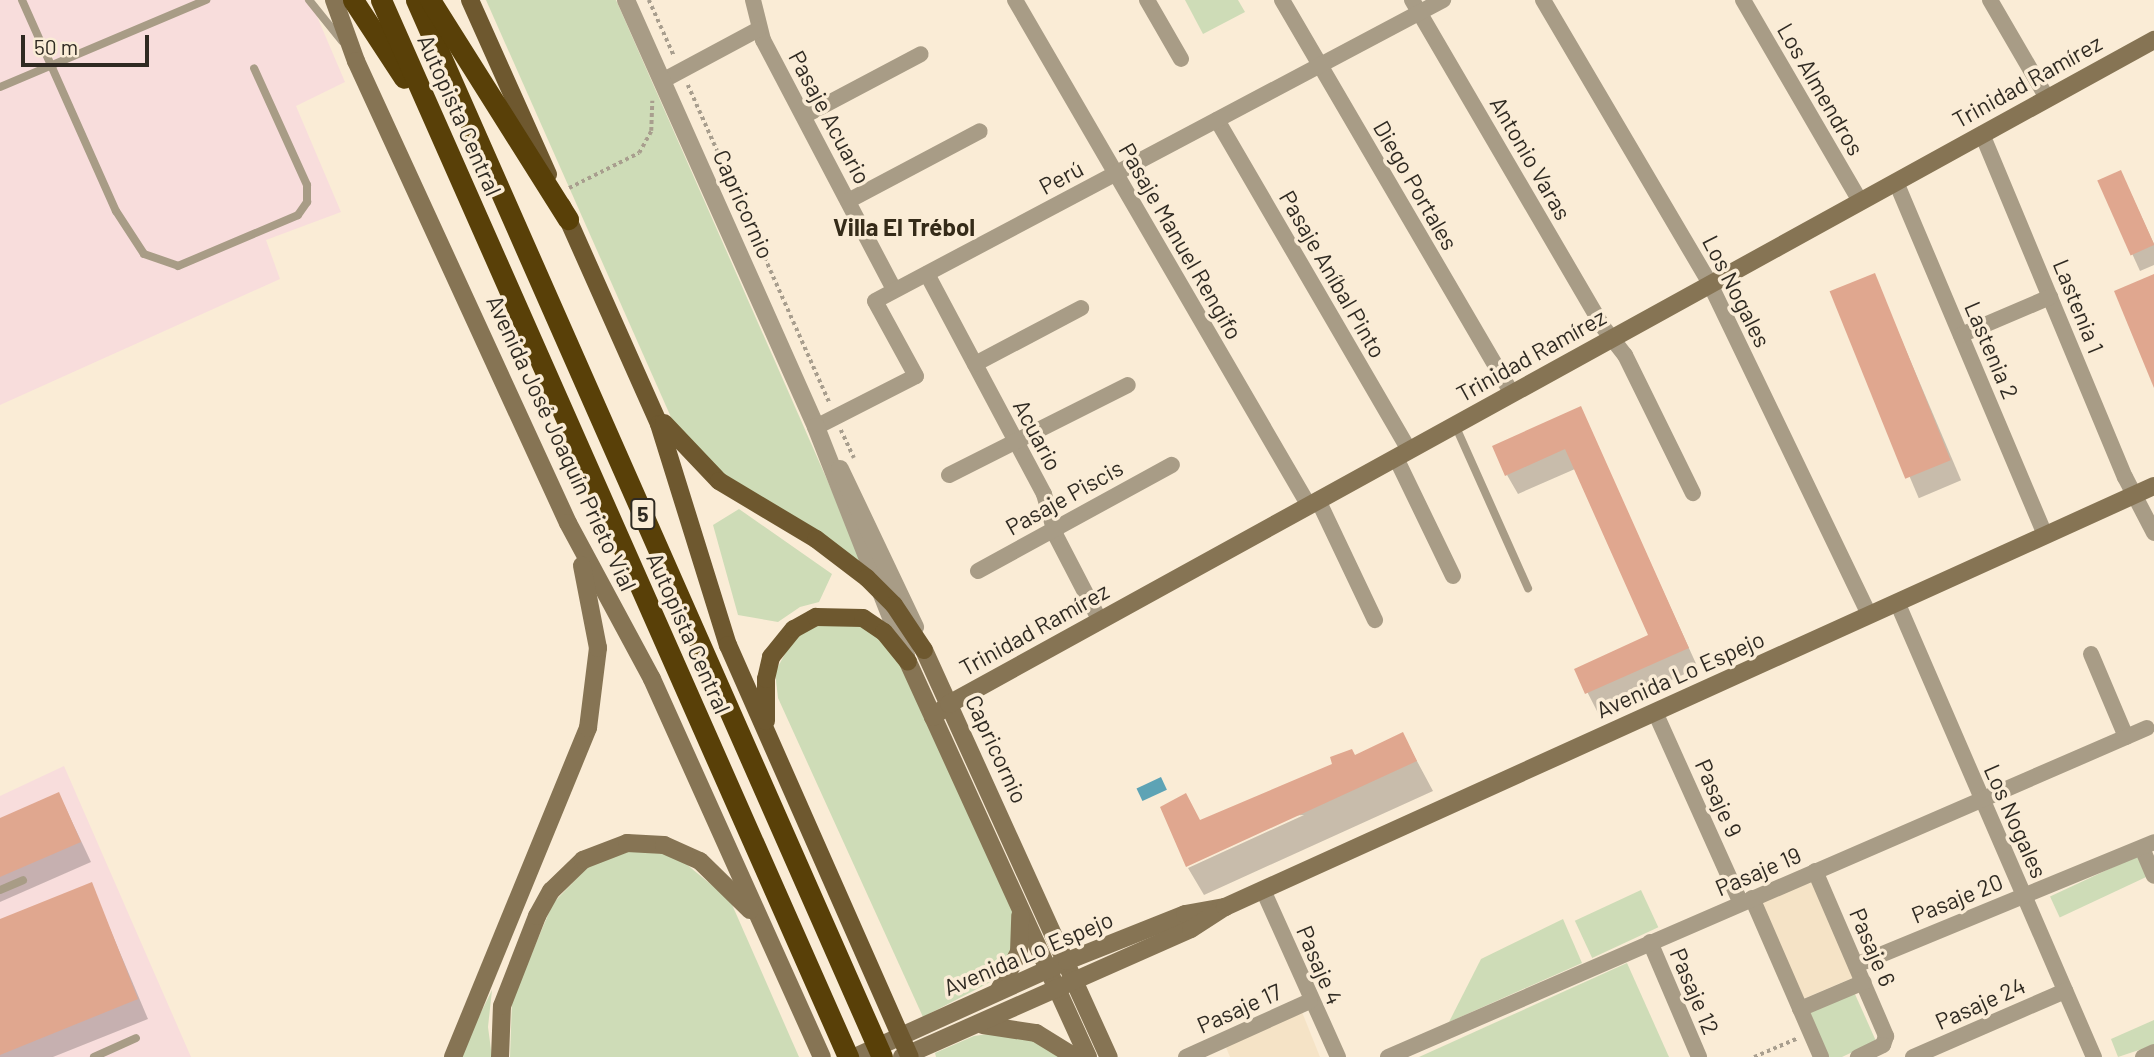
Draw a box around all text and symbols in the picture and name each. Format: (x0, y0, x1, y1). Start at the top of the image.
street label: Los Almendros (1772, 18, 1870, 160)
scale bar (24, 21, 152, 65)
street label: Trinidad Ramírez (1948, 29, 2106, 133)
street label: Autopista Central (412, 30, 508, 200)
text: 50 m (34, 34, 78, 59)
street label: Pasaje Acuario (783, 46, 877, 188)
street label: Antonio Varas (1485, 91, 1577, 225)
street label: Diego Portales (1368, 115, 1464, 255)
street label: Pasaje Manuel Rengifo (1114, 138, 1248, 344)
street label: Capricornio (708, 145, 780, 263)
street label: Perú (1034, 154, 1088, 200)
street label: Pasaje Aníbal Pinto (1274, 185, 1392, 363)
district label: Villa El Trébol (833, 213, 975, 241)
street label: Los Nogales (1697, 230, 1777, 352)
street label: Lastenia 1 (2048, 255, 2110, 357)
street label: Avenida José Joaquín Prieto Vial (481, 291, 643, 595)
street label: Lastenia 2 (1959, 297, 2025, 403)
street label: Trinidad Ramírez (1452, 303, 1610, 407)
street label: Acuario (1008, 395, 1068, 475)
street label: Pasaje Piscis (1000, 453, 1128, 541)
road number: 5 (629, 496, 657, 532)
street label: Autopista Central (641, 548, 737, 718)
street label: Trinidad Ramírez (955, 577, 1113, 681)
street label: Avenida Lo Espejo (1592, 624, 1768, 724)
street label: Capricornio (960, 691, 1034, 807)
street label: Pasaje 9 (1690, 755, 1748, 841)
street label: Los Nogales (1979, 760, 2053, 882)
street label: Pasaje 19 (1711, 841, 1805, 901)
street label: Pasaje 20 (1907, 867, 2007, 929)
street label: Pasaje 6 (1844, 904, 1902, 990)
street label: Avenida Lo Espejo (939, 905, 1117, 1001)
street label: Pasaje 4 (1291, 921, 1349, 1009)
street label: Pasaje 12 (1665, 944, 1725, 1038)
street label: Pasaje 24 (1931, 971, 2029, 1035)
street label: Pasaje 17 (1192, 977, 1286, 1039)

